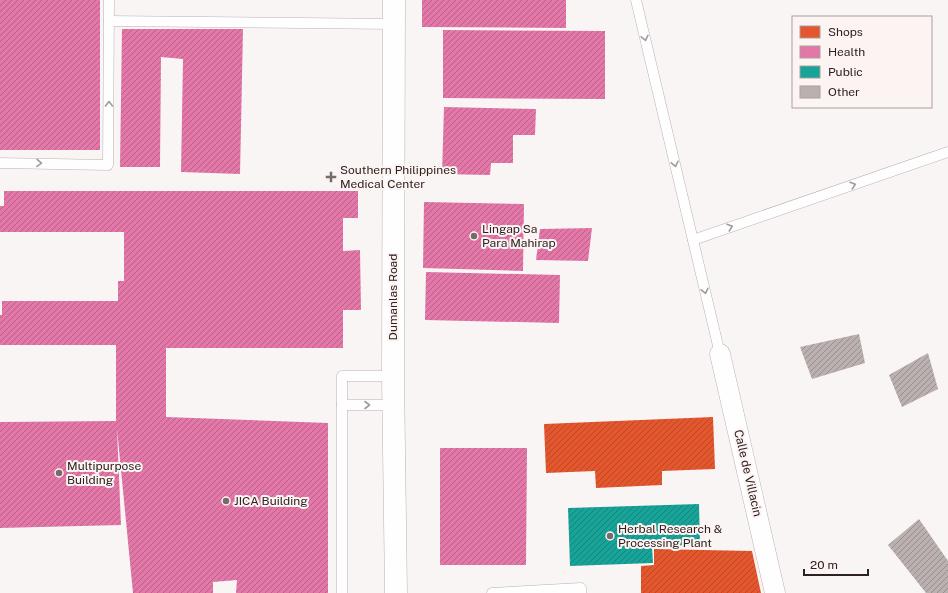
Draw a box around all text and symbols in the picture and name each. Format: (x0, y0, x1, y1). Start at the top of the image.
legend (792, 16, 932, 108)
text: Shops (828, 25, 863, 39)
one-way arrow (640, 34, 649, 41)
text: Health (828, 45, 865, 59)
text: Public (828, 65, 863, 79)
text: Other (828, 85, 860, 99)
one-way arrow (105, 101, 113, 107)
one-way arrow (36, 159, 42, 167)
one-way arrow (670, 161, 679, 168)
place label: Southern Philippines Medical Center (340, 163, 456, 191)
marker: Southern Philippines Medical Center (325, 171, 337, 183)
one-way arrow (849, 181, 856, 190)
place label: Lingap Sa Para Mahirap (482, 222, 556, 250)
one-way arrow (726, 223, 733, 232)
marker: Lingap Sa Para Mahirap (469, 231, 479, 241)
street label: Dumanlas Road (386, 254, 400, 340)
one-way arrow (700, 287, 709, 294)
one-way arrow (364, 401, 370, 409)
street label: Calle de Villacin (731, 428, 765, 518)
place label: Multipurpose Building (67, 459, 141, 487)
marker: Multipurpose Building (54, 468, 64, 478)
place label: JICA Building (234, 494, 308, 508)
marker: JICA Building (221, 496, 231, 506)
place label: Herbal Research & Processing Plant (618, 522, 722, 550)
marker: Herbal Research & Processing Plant (605, 531, 615, 541)
scale bar (804, 551, 868, 577)
text: 20 m (810, 558, 838, 572)

